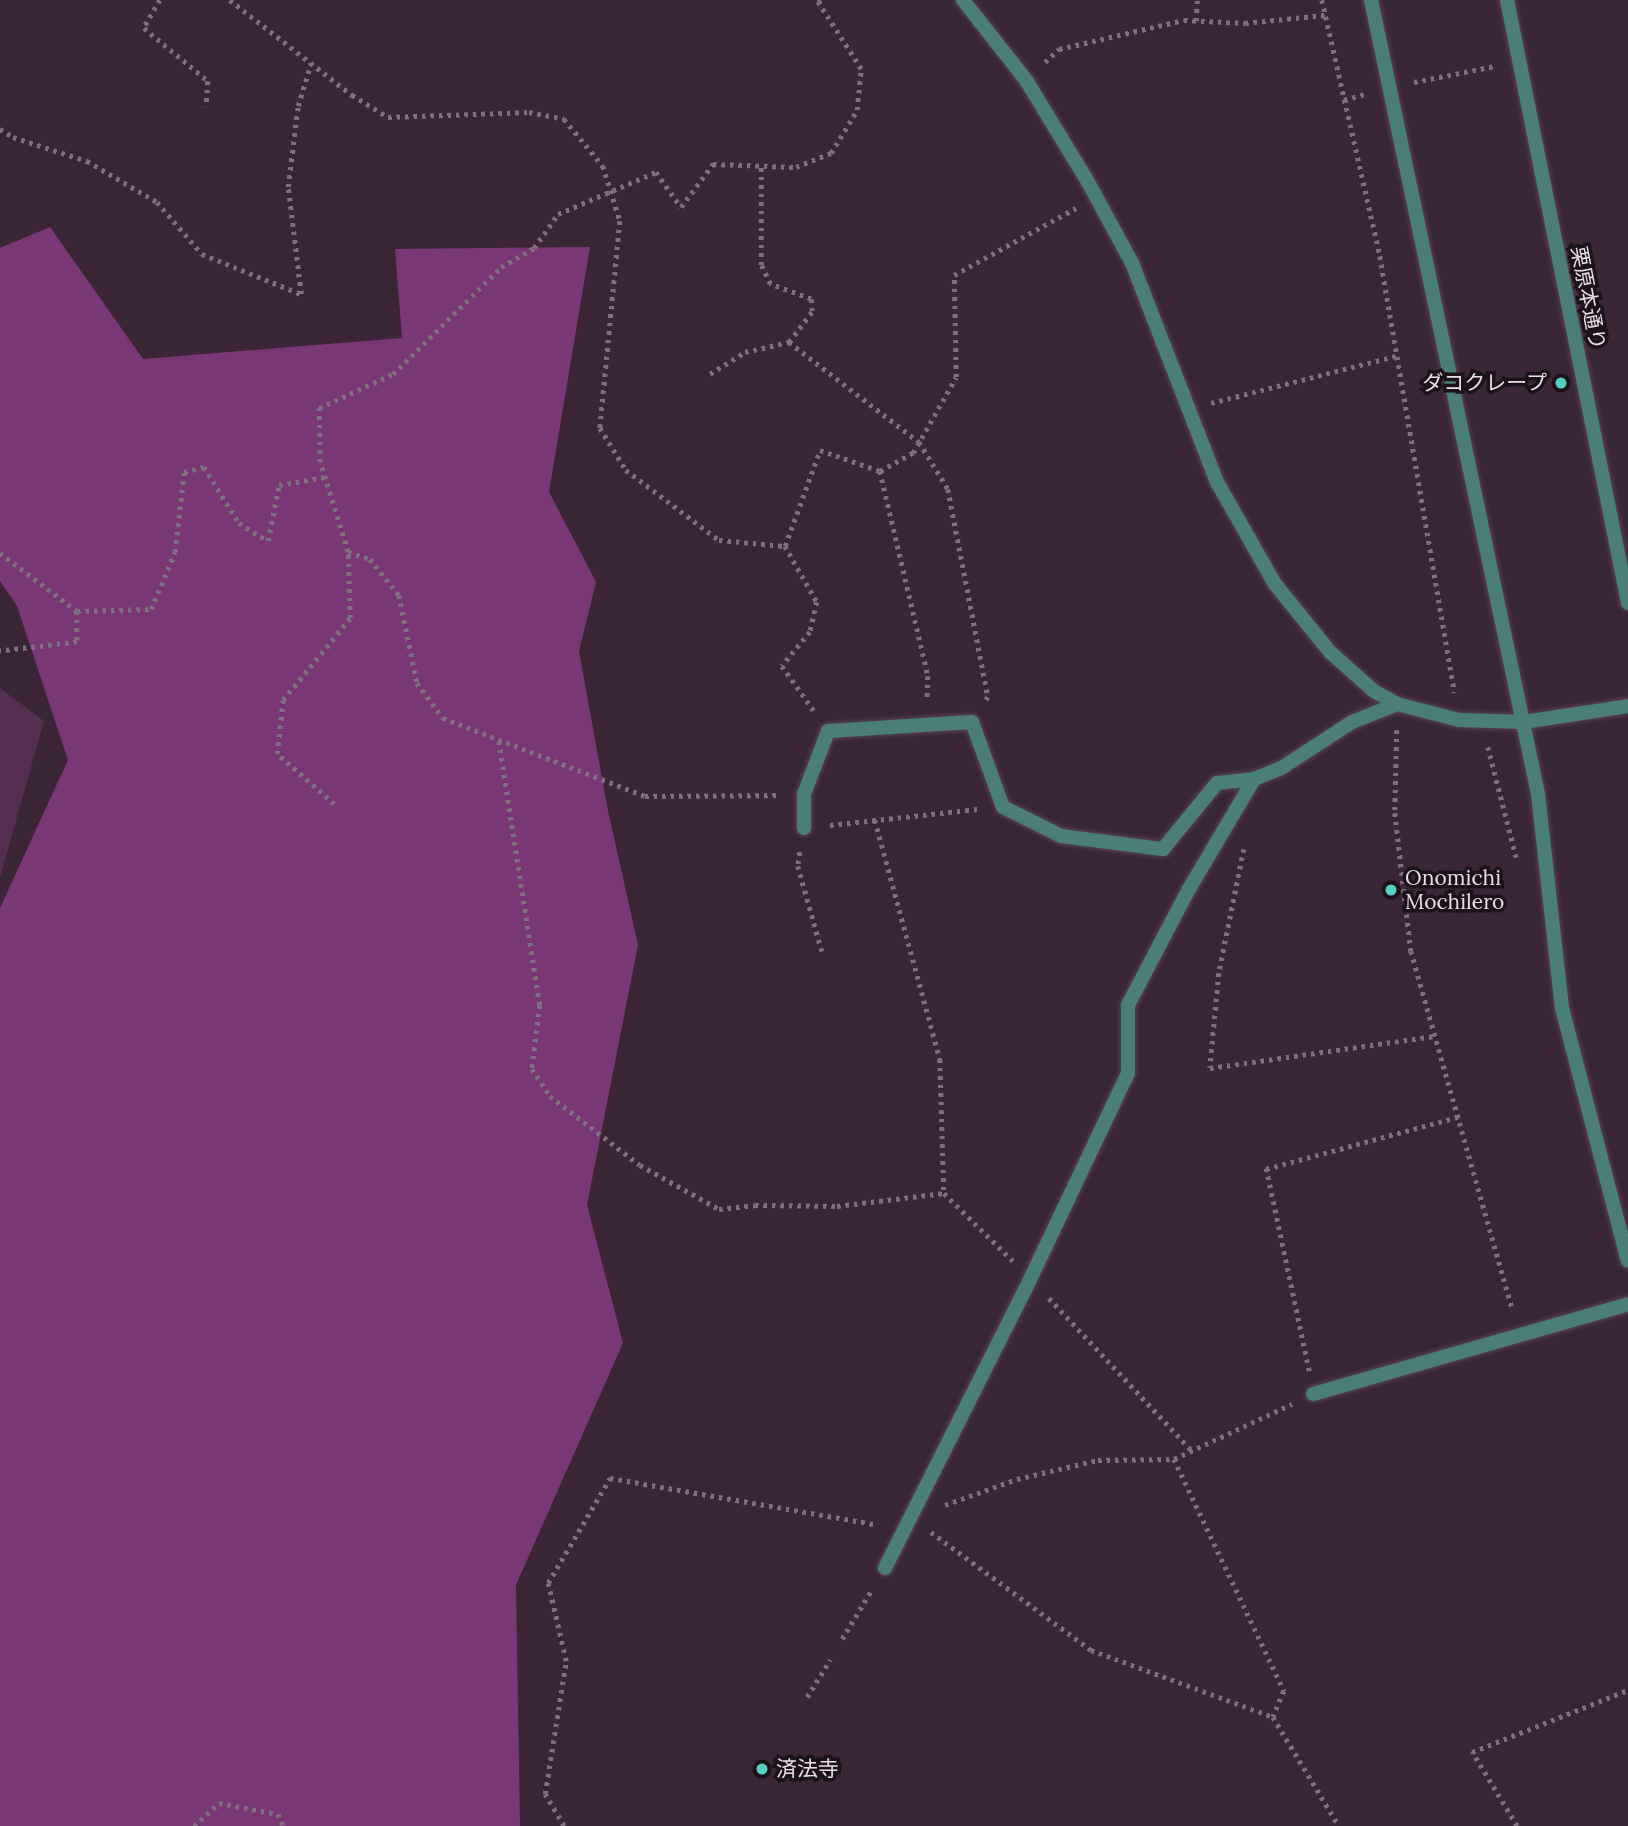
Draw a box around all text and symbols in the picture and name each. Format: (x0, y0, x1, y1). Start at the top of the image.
street label: 栗原本通り (1566, 244, 1610, 352)
place label: ダコクレープ (1421, 370, 1547, 396)
marker: ダコクレープ (1553, 375, 1569, 391)
place label: Onomichi Mochilero (1405, 865, 1504, 915)
marker: Onomichi Mochilero (1383, 882, 1399, 898)
place label: 済法寺 (776, 1756, 839, 1782)
marker: 済法寺 (754, 1761, 770, 1777)

